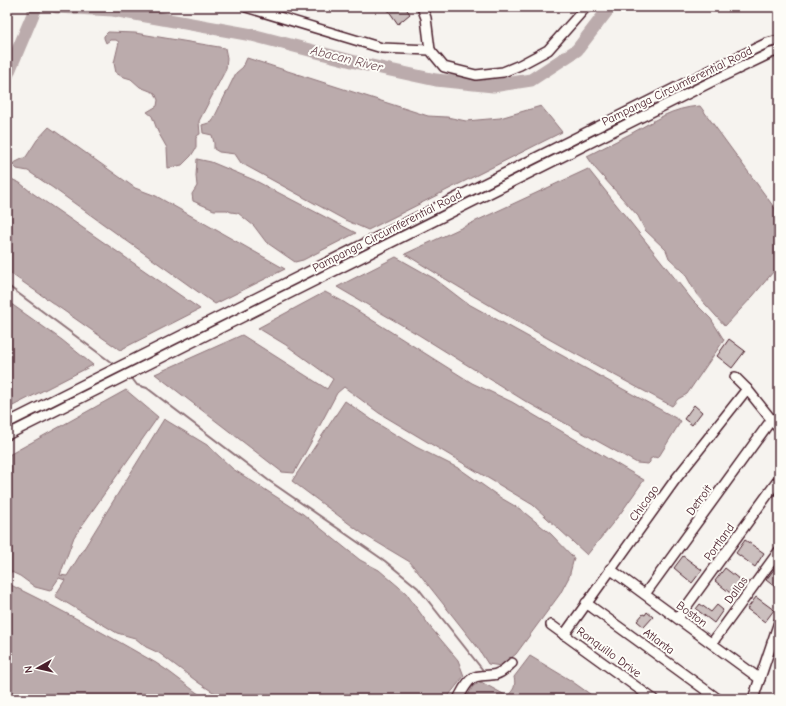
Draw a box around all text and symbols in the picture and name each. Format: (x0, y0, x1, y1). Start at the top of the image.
water label: Abacan River (308, 42, 385, 75)
street label: Pampanga Circumferential Road (599, 43, 755, 129)
street label: Pampanga Circumferential Road (310, 187, 464, 275)
street label: Chicago (626, 482, 662, 524)
street label: Detroit (683, 482, 715, 518)
street label: Portland (701, 521, 737, 563)
street label: Dallas (721, 574, 751, 606)
street label: Boston (674, 598, 710, 630)
street label: Ronquillo Drive (574, 624, 644, 680)
street label: Atlanta (641, 625, 677, 657)
north arrow (18, 648, 58, 688)
text: N (22, 665, 36, 674)

